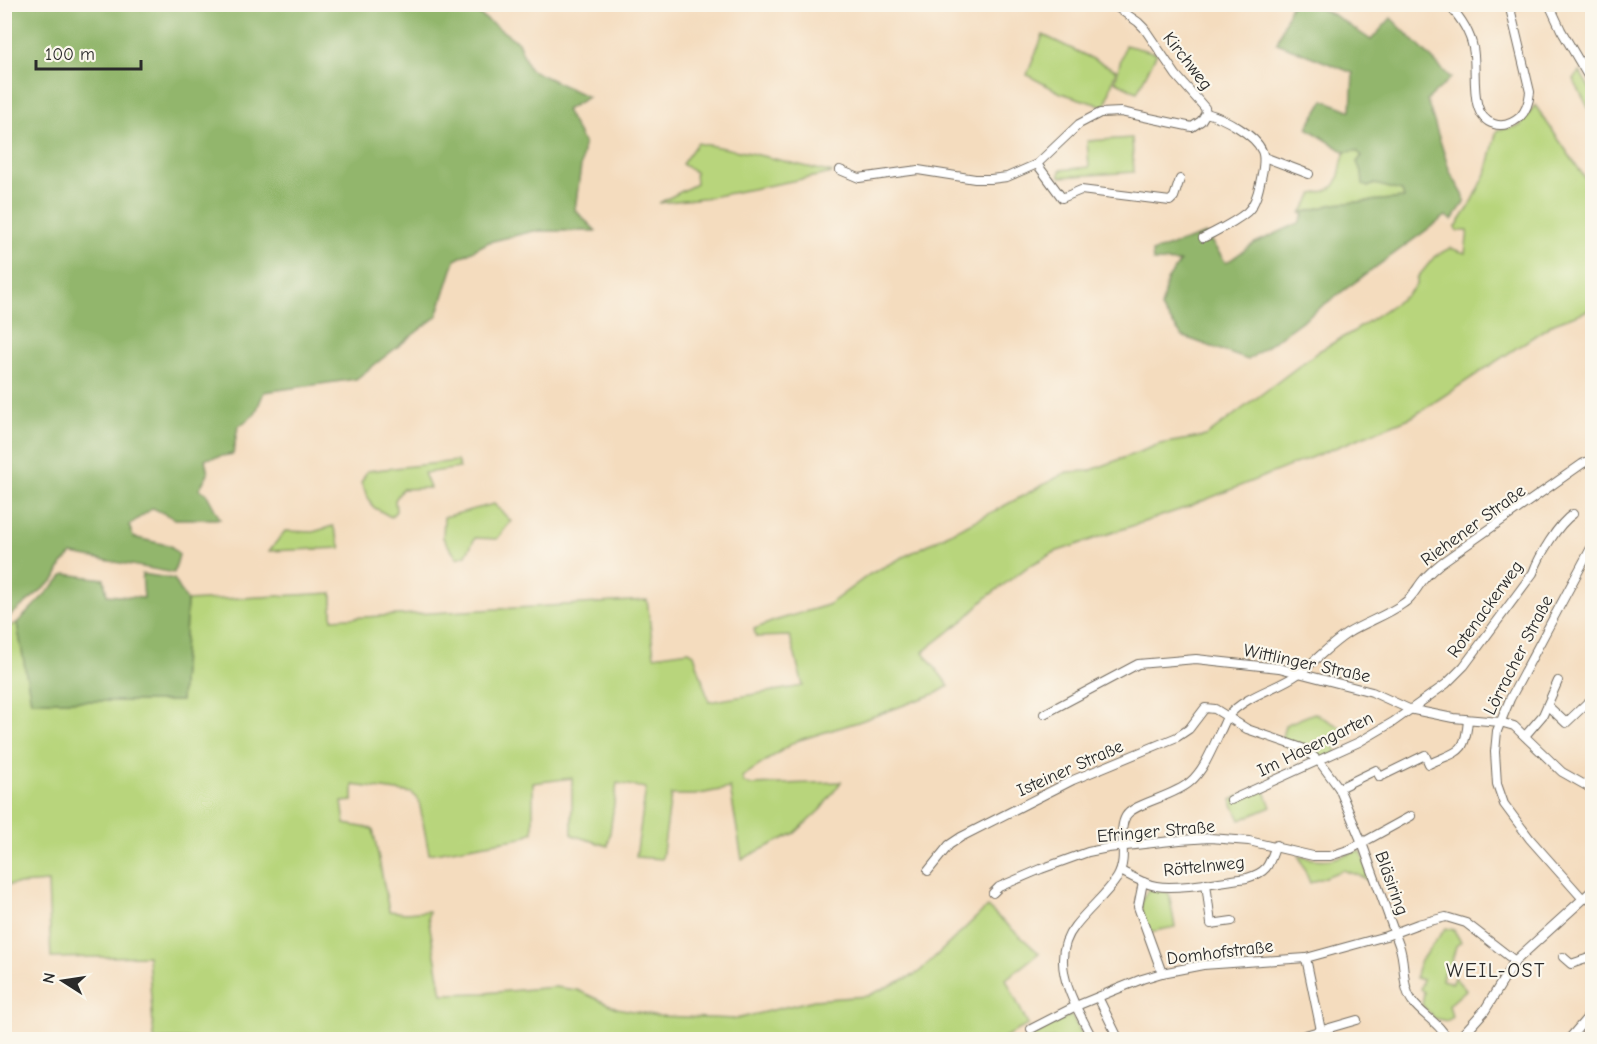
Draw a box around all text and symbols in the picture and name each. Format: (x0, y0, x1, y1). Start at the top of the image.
street label: Kirchweg (1158, 28, 1217, 95)
scale bar (36, 33, 141, 71)
text: 100 m (45, 44, 95, 65)
street label: Riehener Straße (1417, 480, 1530, 570)
street label: Rotenackerweg (1443, 557, 1528, 662)
street label: Lörracher Straße (1479, 592, 1558, 719)
street label: Wittlinger Straße (1241, 640, 1372, 687)
street label: Im Hasengarten (1254, 707, 1377, 782)
street label: Isteiner Straße (1014, 736, 1127, 801)
street label: Efringer Straße (1096, 816, 1216, 847)
street label: Bläsiring (1370, 848, 1413, 918)
street label: Röttelnweg (1162, 852, 1246, 881)
street label: Domhofstraße (1166, 936, 1274, 969)
north arrow (33, 951, 93, 1011)
district label: WEIL-OST (1446, 959, 1546, 982)
text: N (39, 971, 59, 985)

